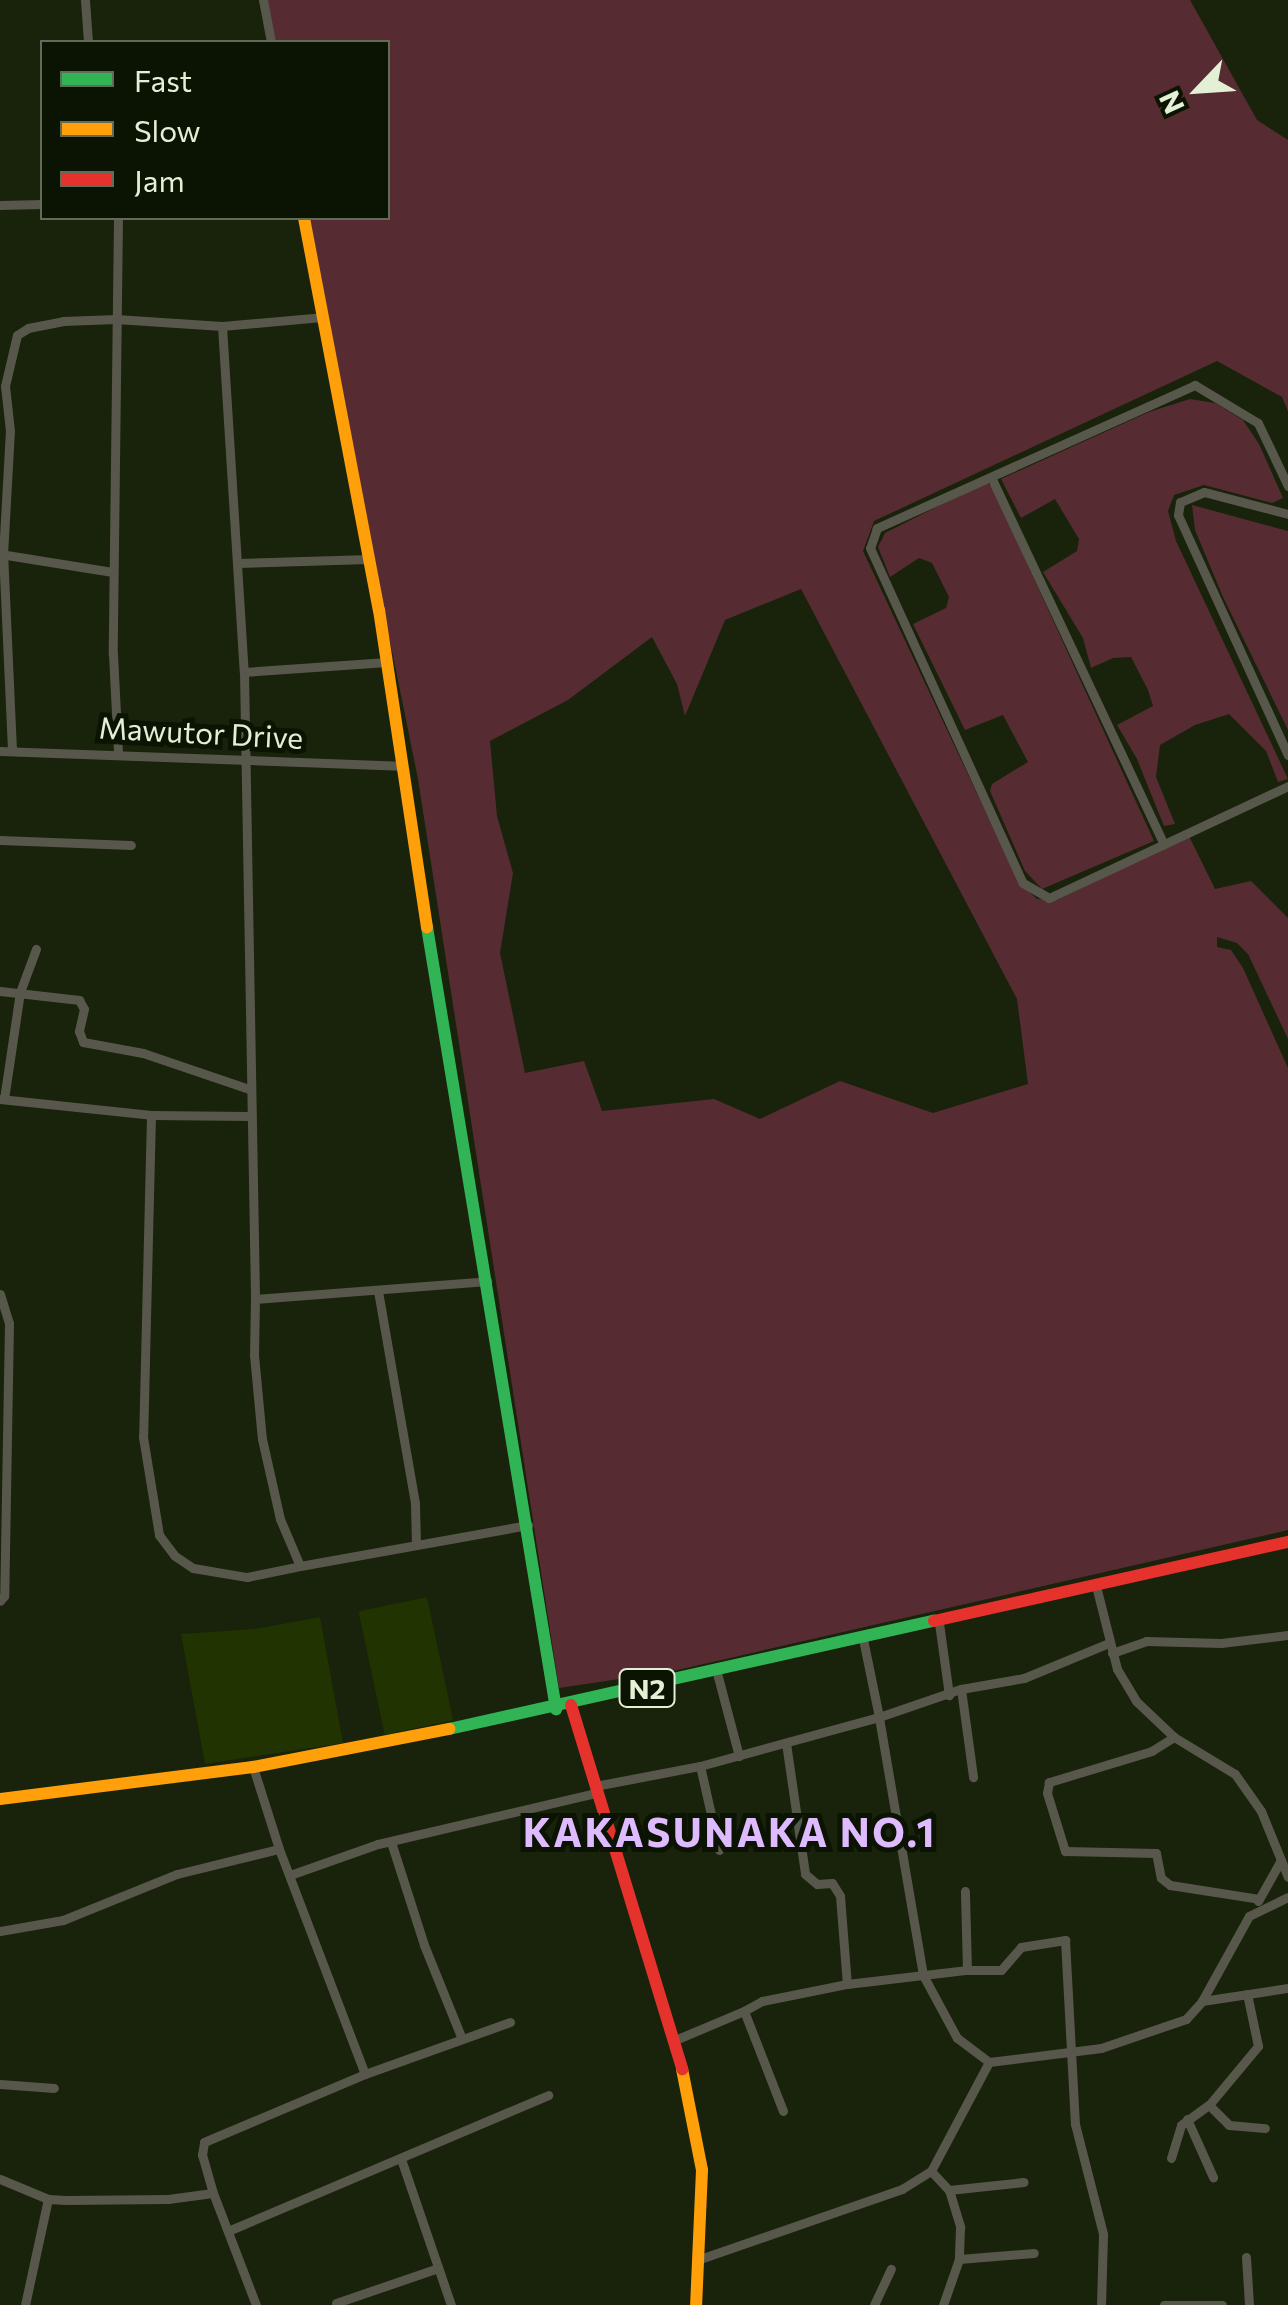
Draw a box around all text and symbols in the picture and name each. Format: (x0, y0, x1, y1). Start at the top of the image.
legend (40, 40, 390, 220)
north arrow (1148, 40, 1248, 140)
text: Fast (134, 61, 192, 98)
text: N (1151, 86, 1191, 119)
text: Slow (134, 111, 201, 148)
text: Jam (134, 161, 185, 198)
street label: Mawutor Drive (98, 709, 304, 755)
road number: N2 (617, 1665, 677, 1711)
district label: KAKASUNAKA NO.1 (523, 1807, 937, 1855)

